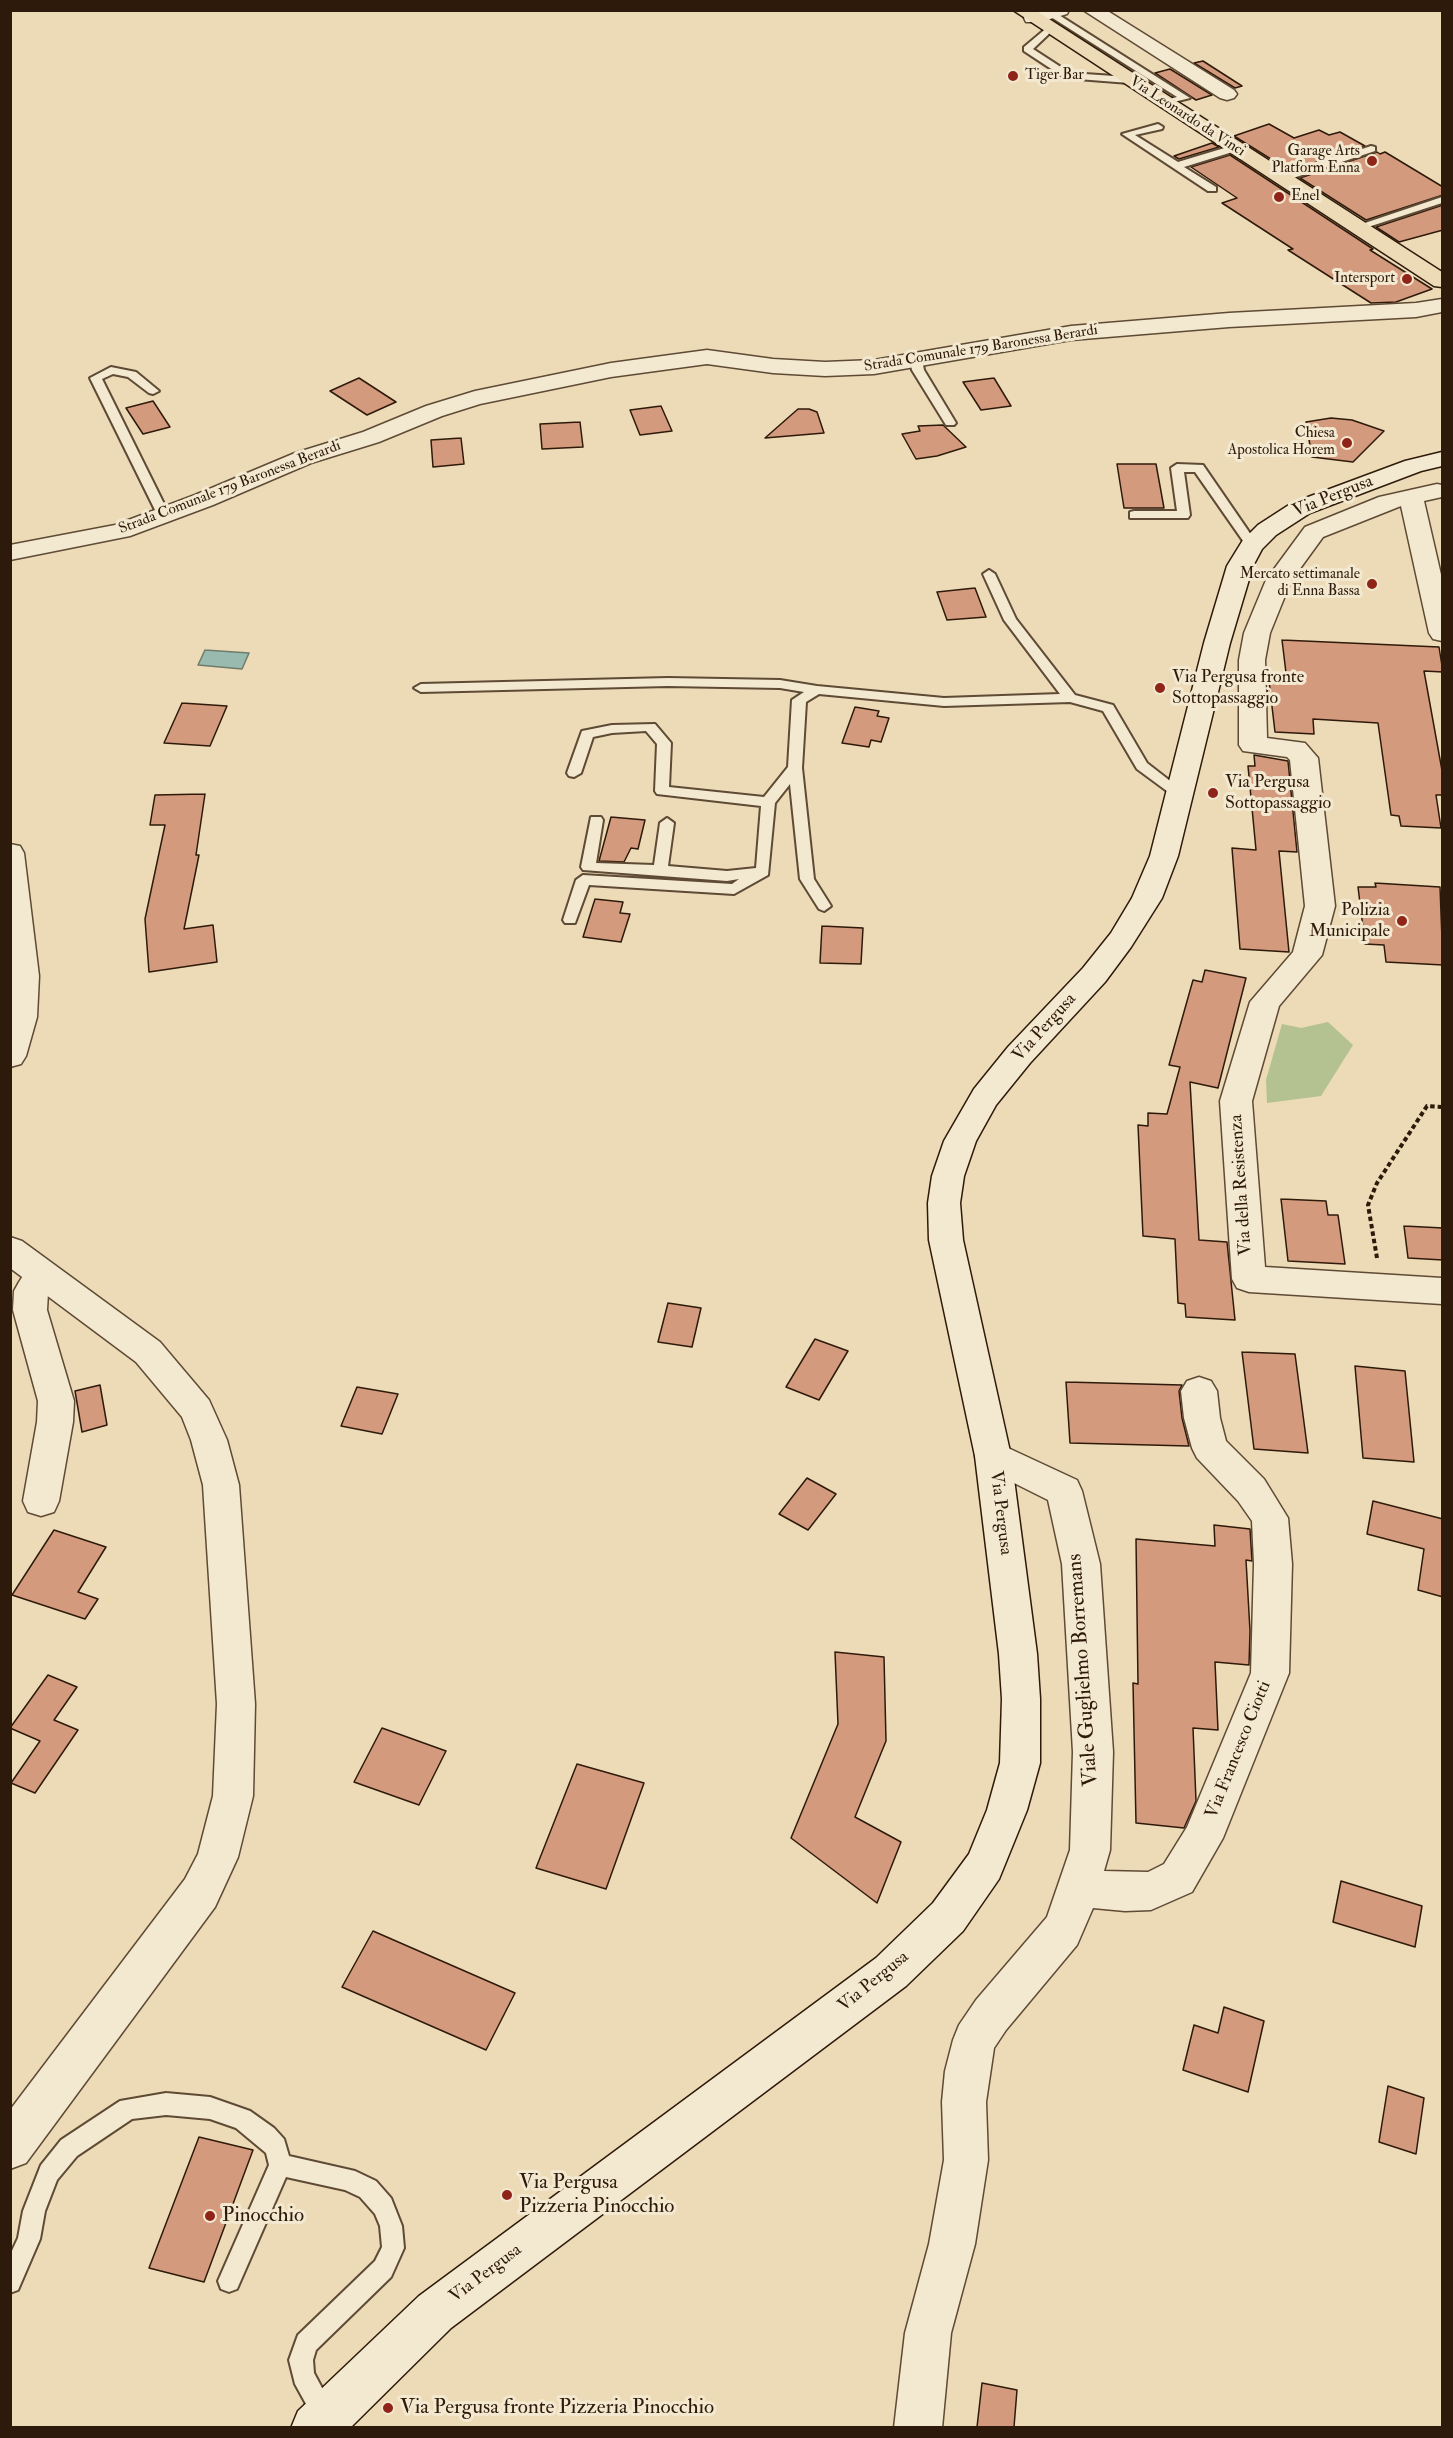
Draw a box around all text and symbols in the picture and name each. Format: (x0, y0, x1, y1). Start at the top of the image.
place label: Tiger Bar (1025, 67, 1084, 85)
marker: Tiger Bar (1006, 69, 1020, 83)
street label: Via Leonardo da Vinci (1126, 73, 1248, 161)
place label: Garage Arts Platform Enna (1272, 143, 1360, 178)
marker: Garage Arts Platform Enna (1365, 154, 1379, 168)
place label: Enel (1291, 188, 1320, 206)
marker: Enel (1272, 190, 1286, 204)
place label: Intersport (1334, 270, 1395, 288)
marker: Intersport (1400, 272, 1414, 286)
street label: Strada Comunale 179 Baronessa Berardi (863, 322, 1099, 376)
place label: Chiesa Apostolica Horem (1228, 425, 1335, 460)
marker: Chiesa Apostolica Horem (1340, 436, 1354, 450)
street label: Strada Comunale 179 Baronessa Berardi (116, 437, 344, 539)
street label: Via Pergusa (1290, 471, 1376, 523)
place label: Mercato settimanale di Enna Bassa (1240, 566, 1360, 601)
marker: Mercato settimanale di Enna Bassa (1365, 577, 1379, 591)
place label: Via Pergusa fronte Sottopassaggio (1172, 667, 1304, 710)
marker: Via Pergusa fronte Sottopassaggio (1153, 681, 1167, 695)
place label: Via Pergusa Sottopassaggio (1225, 772, 1331, 814)
marker: Via Pergusa Sottopassaggio (1206, 786, 1220, 800)
place label: Polizia Municipale (1309, 900, 1390, 942)
marker: Polizia Municipale (1395, 914, 1409, 928)
street label: Via Pergusa (1009, 989, 1081, 1067)
street label: Via della Resistenza (1226, 1114, 1258, 1256)
street label: Via Pergusa (984, 1470, 1016, 1556)
street label: Viale Guglielmo Borremans (1063, 1553, 1105, 1787)
street label: Via Francesco Ciotti (1202, 1678, 1276, 1822)
street label: Via Pergusa (834, 1947, 914, 2017)
place label: Via Pergusa Pizzeria Pinocchio (519, 2170, 674, 2220)
marker: Via Pergusa Pizzeria Pinocchio (500, 2188, 514, 2202)
place label: Pinocchio (222, 2203, 304, 2229)
marker: Pinocchio (203, 2209, 217, 2223)
street label: Via Pergusa (446, 2240, 526, 2308)
place label: Via Pergusa fronte Pizzeria Pinocchio (400, 2395, 714, 2421)
marker: Via Pergusa fronte Pizzeria Pinocchio (381, 2401, 395, 2415)

